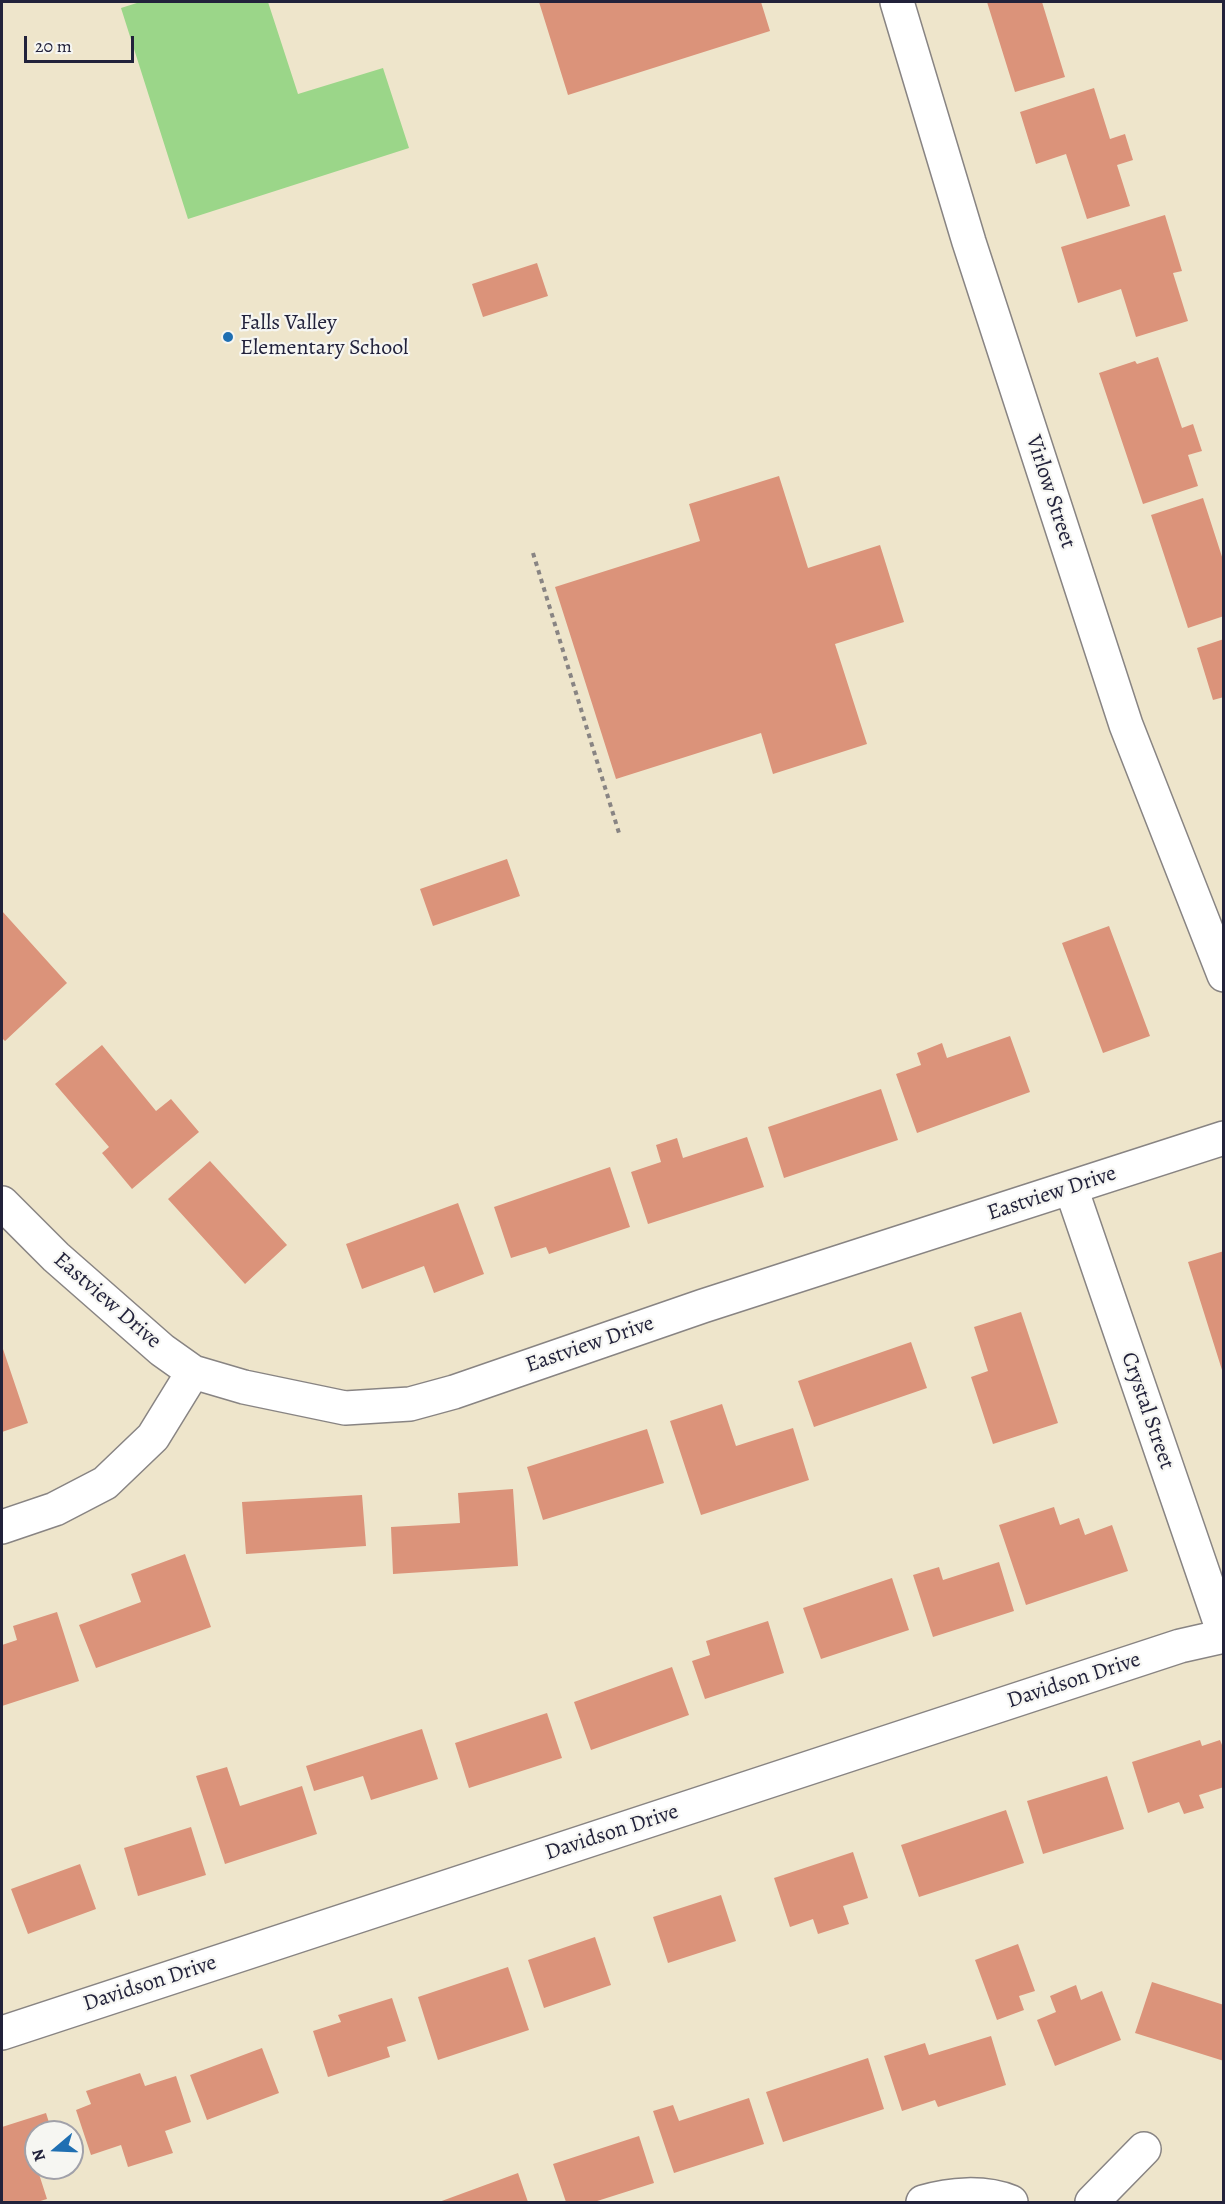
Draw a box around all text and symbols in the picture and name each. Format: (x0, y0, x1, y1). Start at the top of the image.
scale bar (27, 24, 136, 62)
text: 20 m (35, 34, 72, 58)
place label: Falls Valley Elementary School (240, 311, 408, 362)
marker: Falls Valley Elementary School (221, 330, 235, 344)
street label: Virlow Street (1019, 432, 1081, 552)
street label: Eastview Drive (984, 1161, 1120, 1227)
street label: Eastview Drive (48, 1247, 166, 1355)
street label: Eastview Drive (522, 1311, 658, 1379)
street label: Crystal Street (1115, 1349, 1179, 1473)
street label: Davidson Drive (1004, 1647, 1144, 1715)
street label: Davidson Drive (542, 1799, 682, 1867)
street label: Davidson Drive (80, 1950, 220, 2018)
north arrow (24, 2120, 84, 2180)
text: N (27, 2146, 51, 2164)

